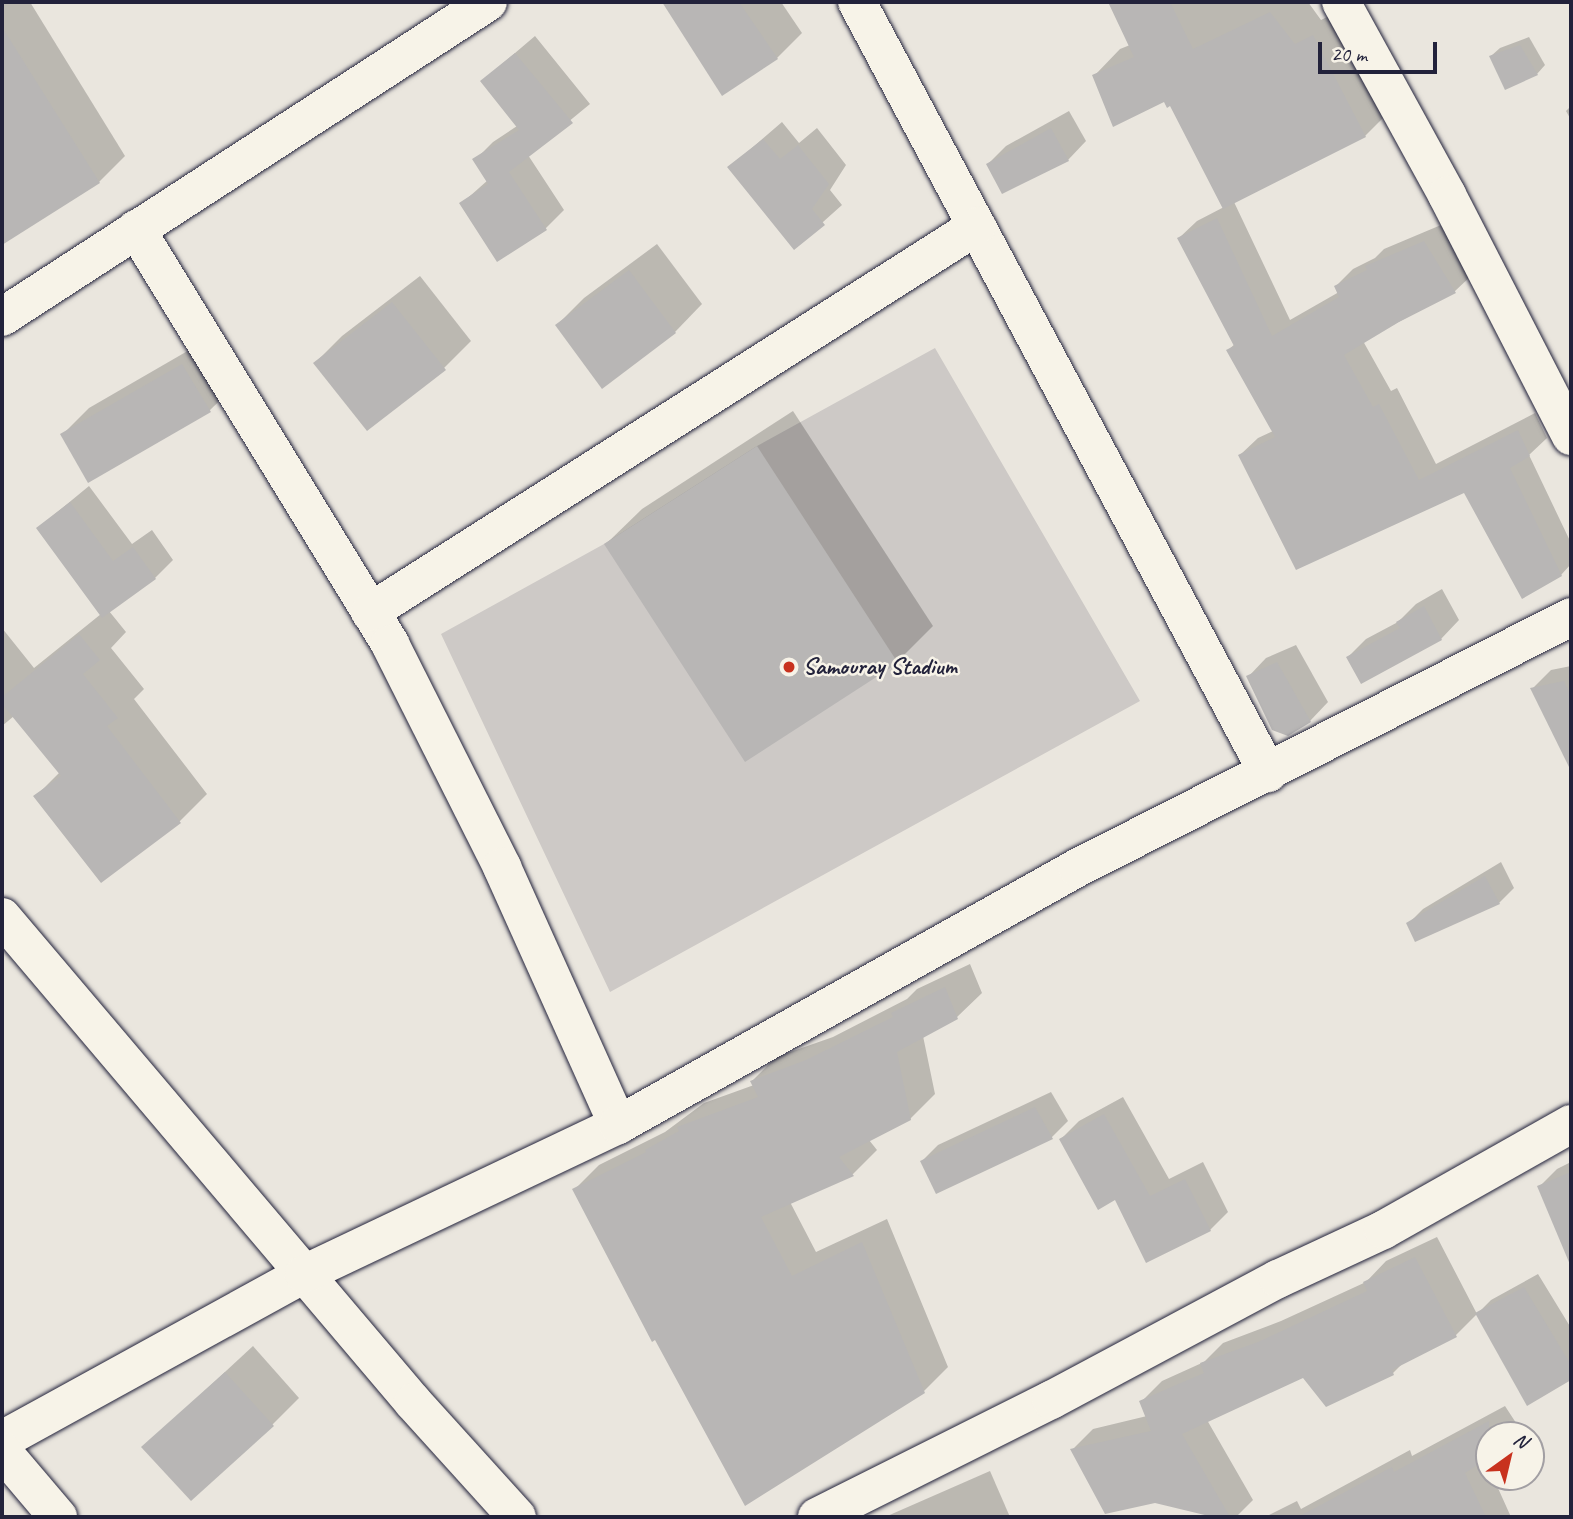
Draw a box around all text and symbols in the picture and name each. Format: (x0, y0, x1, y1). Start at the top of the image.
scale bar (1321, 28, 1440, 72)
text: 20 m (1331, 41, 1367, 67)
place label: Samouray Stadium (803, 653, 958, 681)
marker: Samouray Stadium (781, 659, 797, 675)
north arrow (1475, 1421, 1545, 1491)
text: N (1509, 1427, 1532, 1453)

